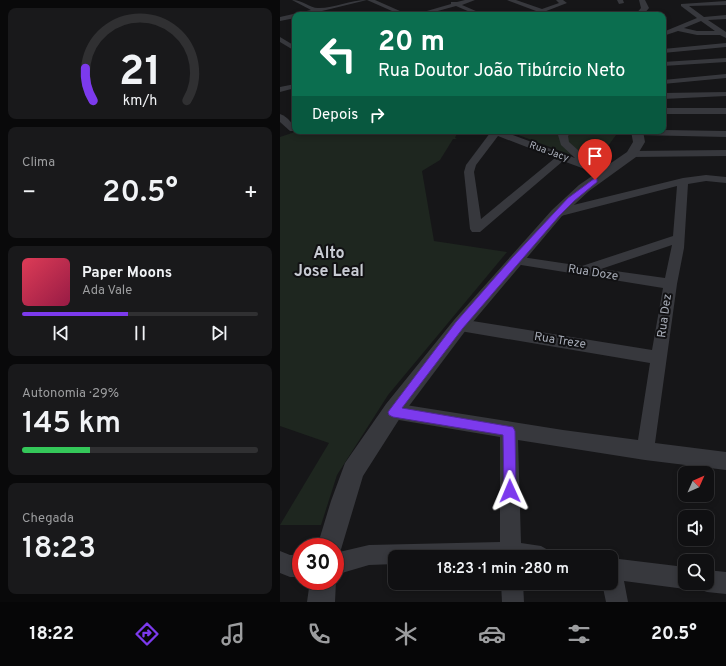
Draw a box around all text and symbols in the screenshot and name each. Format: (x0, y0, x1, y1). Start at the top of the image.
text: 20 m (378, 25, 445, 61)
icon: left (312, 28, 364, 80)
text: 21 (119, 47, 161, 100)
text: Rua Doutor João Tibúrcio Neto (378, 60, 625, 83)
text: km/h (123, 92, 157, 110)
icon: right (366, 104, 388, 126)
text: Depois (312, 106, 358, 125)
street label: Rua Jacy (527, 139, 571, 165)
pin (578, 139, 612, 180)
icon: arrive (584, 145, 606, 167)
text: Clima (22, 155, 55, 171)
text: 20.5° (102, 175, 178, 212)
text: − (22, 180, 36, 207)
text: + (244, 180, 258, 207)
district label: Alto Jose Leal (294, 244, 364, 282)
street label: Rua Doze (567, 261, 619, 285)
text: Paper Moons (82, 264, 172, 283)
text: Ada Vale (82, 283, 132, 299)
street label: Rua Dez (654, 293, 676, 339)
icon: previous (50, 322, 72, 344)
icon: pause (129, 322, 151, 344)
icon: next (208, 322, 230, 344)
street label: Rua Treze (533, 329, 587, 353)
text: Autonomia · 29% (22, 386, 119, 402)
text: 145 km (22, 406, 121, 443)
north arrow (678, 466, 714, 502)
map controls (678, 466, 714, 590)
position arrow (489, 470, 531, 512)
button: sound (678, 510, 714, 546)
text: Chegada (22, 511, 74, 527)
text: 18:23 (22, 531, 96, 568)
speed limit sign: 30 (292, 538, 344, 590)
button: search (678, 554, 714, 590)
text: 18:23 · 1 min · 280 m (437, 560, 569, 579)
icon: directions (133, 620, 161, 648)
icon: music (219, 620, 247, 648)
icon: phone (305, 620, 333, 648)
icon: climate (392, 620, 420, 648)
icon: car (478, 620, 506, 648)
icon: filters (565, 620, 593, 648)
text: 18:22 (29, 623, 74, 646)
text: 20.5° (651, 623, 697, 646)

